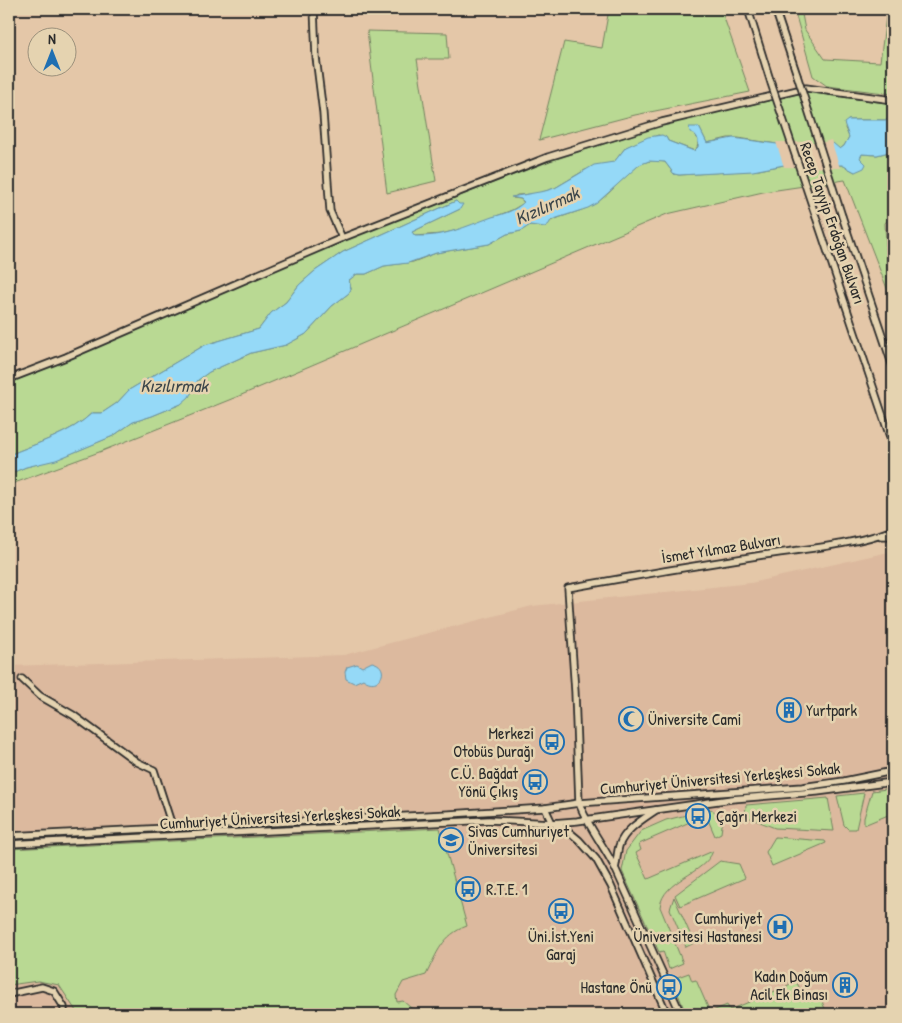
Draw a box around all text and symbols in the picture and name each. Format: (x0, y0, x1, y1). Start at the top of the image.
north arrow (28, 28, 78, 78)
text: N (48, 29, 56, 48)
street label: Recep Tayyip Erdoğan Bulvarı (795, 139, 871, 307)
water label: Kızılırmak (511, 180, 584, 231)
water label: Kızılırmak (140, 373, 209, 398)
street label: İsmet Yılmaz Bulvarı (660, 528, 782, 568)
building icon: Yurtpark (776, 697, 802, 723)
place label: Yurtpark (806, 699, 857, 721)
mosque icon: Üniversite Cami (618, 706, 644, 732)
place label: Üniversite Cami (648, 708, 741, 730)
place label: Merkezi Otobüs Durağı (453, 722, 534, 762)
bus stop icon: Merkezi Otobüs Durağı (539, 729, 565, 755)
street label: Cumhuriyet Üniversitesi Yerleşkesi Sokak (599, 757, 841, 799)
place label: C.Ü. Bağdat Yönü Çıkış (450, 762, 518, 802)
bus stop icon: C.Ü. Bağdat Yönü Çıkış (522, 769, 548, 795)
street label: Cumhuriyet Üniversitesi Yerleşkesi Sokak (159, 800, 401, 834)
bus stop icon: Çağrı Merkezi (685, 803, 711, 829)
place label: Çağrı Merkezi (716, 805, 797, 827)
place label: Sivas Cumhuriyet Üniversitesi (468, 820, 569, 860)
school or university icon: Sivas Cumhuriyet Üniversitesi (438, 827, 464, 853)
bus stop icon: R.T.E. 1 (455, 876, 481, 902)
place label: R.T.E. 1 (486, 878, 528, 900)
bus stop icon: Üni.İst.Yeni Garaj (548, 898, 574, 924)
place label: Cumhuriyet Üniversitesi Hastanesi (633, 907, 762, 947)
hospital icon: Cumhuriyet Üniversitesi Hastanesi (767, 914, 793, 940)
place label: Üni.İst.Yeni Garaj (528, 925, 594, 965)
place label: Kadın Doğum Acil Ek Binası (750, 965, 828, 1005)
building icon: Kadın Doğum Acil Ek Binası (832, 972, 858, 998)
bus stop icon: Hastane Önü (656, 974, 682, 1000)
place label: Hastane Önü (580, 976, 653, 998)

